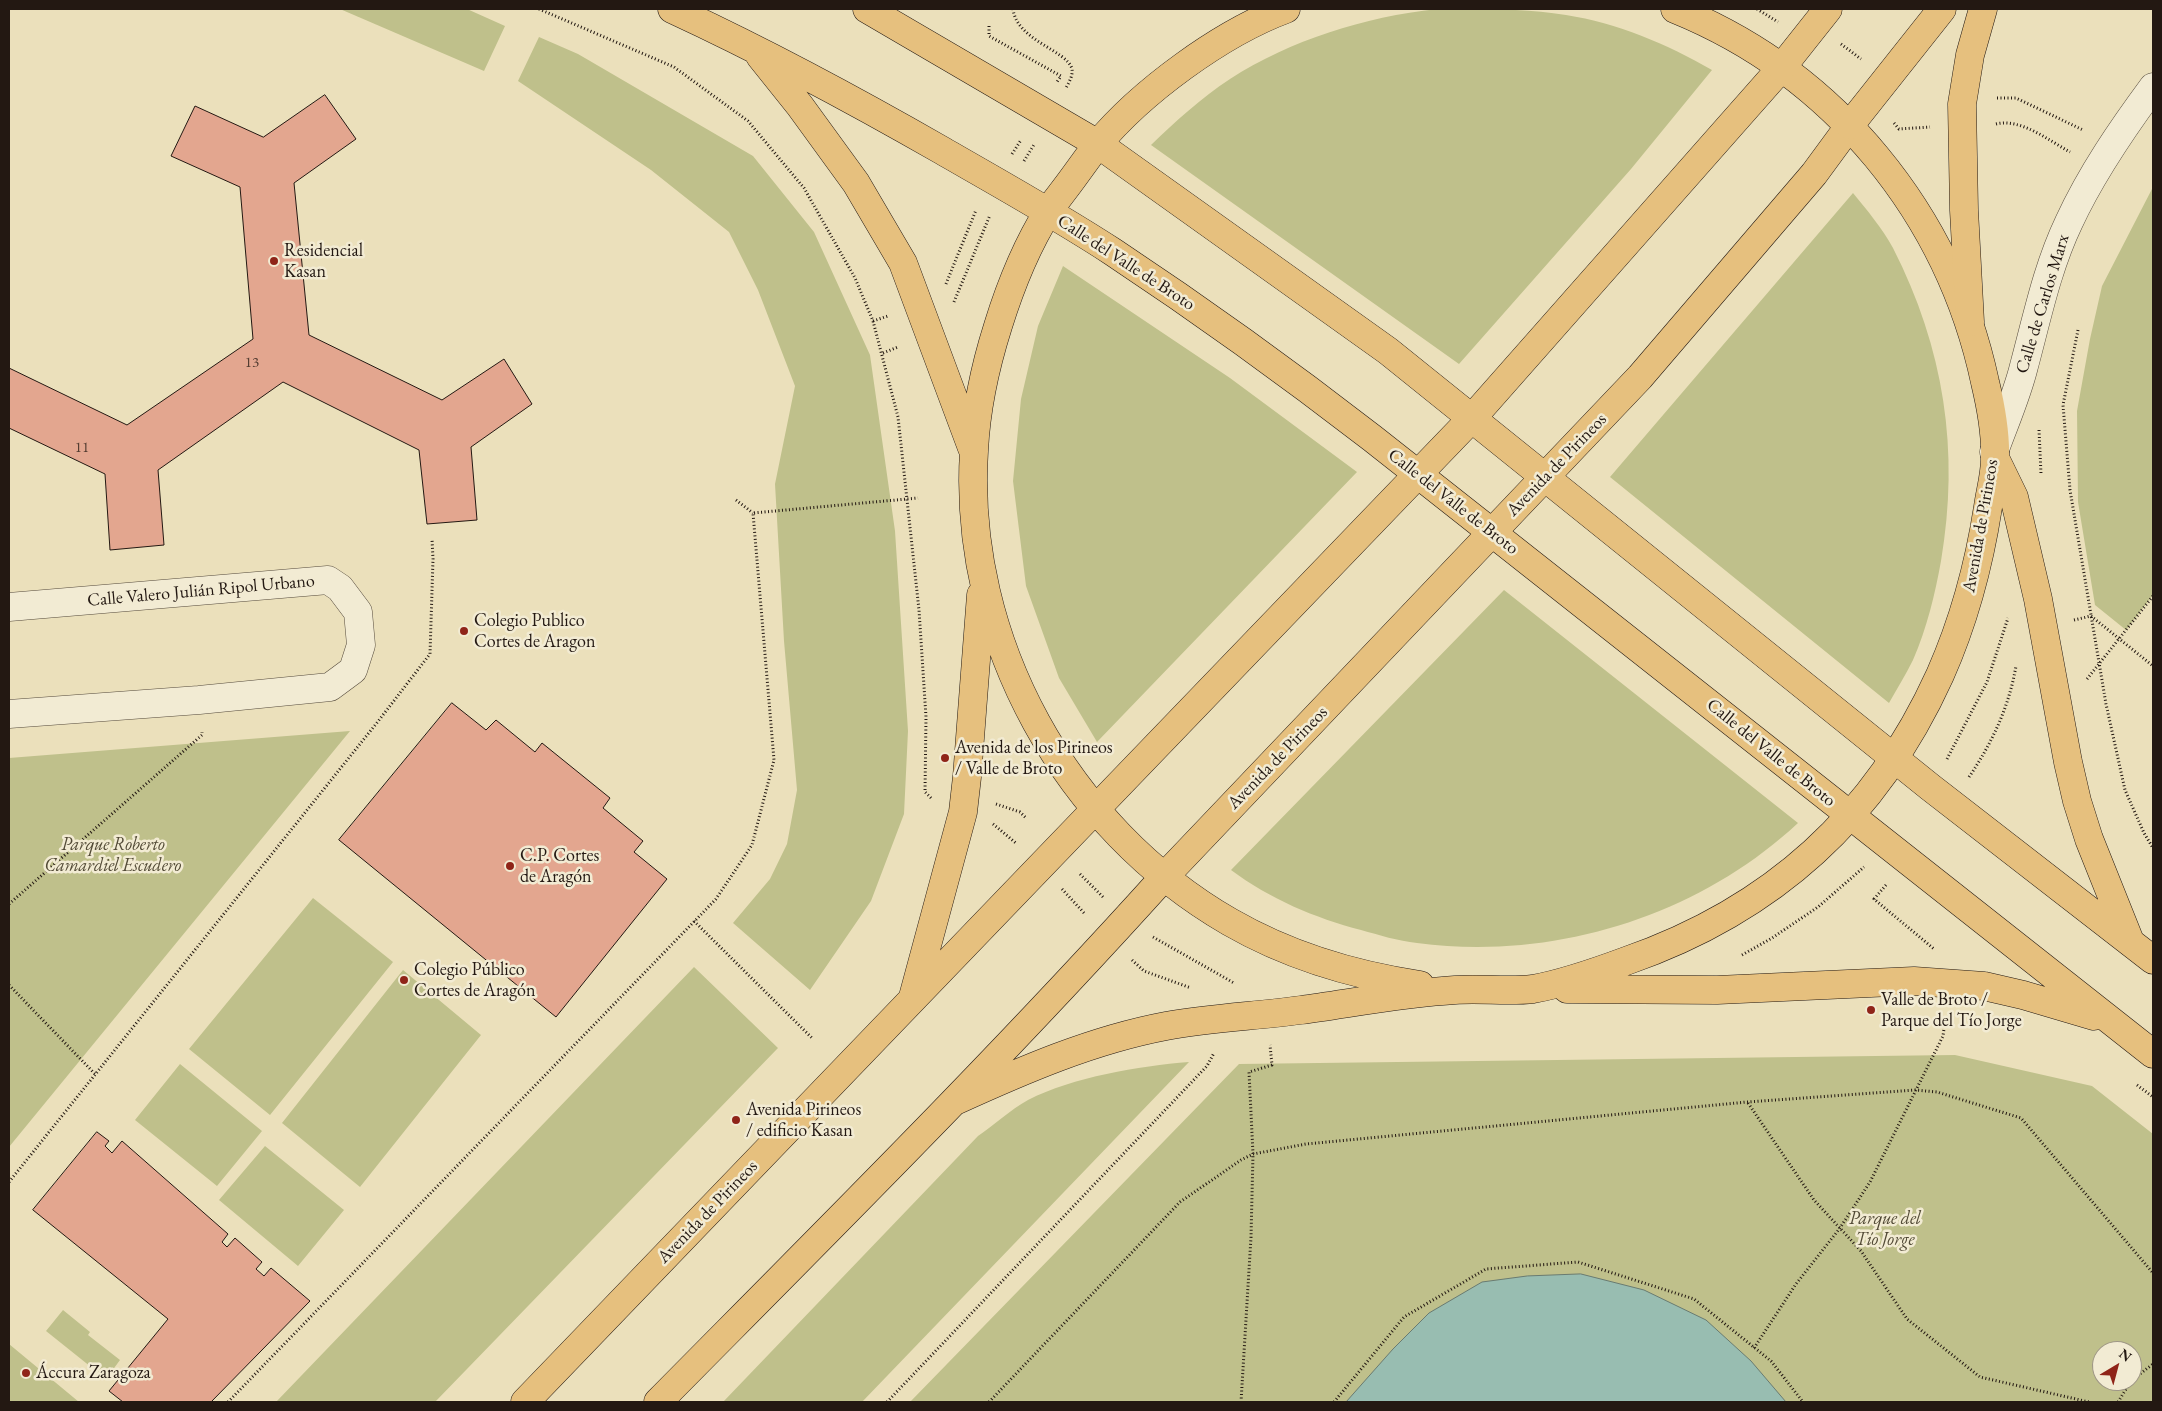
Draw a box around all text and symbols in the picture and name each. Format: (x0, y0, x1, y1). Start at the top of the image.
street label: Calle del Valle de Broto (1053, 210, 1199, 316)
street label: Calle de Carlos Marx (2012, 232, 2074, 376)
place label: Residencial Kasan (284, 240, 363, 282)
marker: Residencial Kasan (268, 255, 280, 267)
house number: 13 (245, 354, 259, 372)
street label: Avenida de Pirineos (1502, 409, 1612, 521)
house number: 11 (75, 439, 89, 457)
street label: Calle del Valle de Broto (1383, 444, 1523, 560)
street label: Avenida de Pirineos (1959, 458, 2003, 594)
street label: Calle Valero Julián Ripol Urbano (86, 570, 316, 612)
place label: Colegio Publico Cortes de Aragon (474, 610, 595, 652)
marker: Colegio Publico Cortes de Aragon (458, 625, 470, 637)
street label: Calle del Valle de Broto (1702, 694, 1840, 812)
street label: Avenida de Pirineos (1223, 702, 1333, 814)
place label: Avenida de los Pirineos / Valle de Broto (955, 737, 1113, 780)
marker: Avenida de los Pirineos / Valle de Broto (939, 752, 951, 764)
park label: Parque Roberto Camardiel Escudero (45, 834, 181, 876)
place label: C.P. Cortes de Aragón (520, 845, 599, 888)
marker: C.P. Cortes de Aragón (504, 860, 516, 872)
place label: Colegio Público Cortes de Aragón (414, 959, 535, 1002)
marker: Colegio Público Cortes de Aragón (398, 974, 410, 986)
place label: Valle de Broto / Parque del Tío Jorge (1881, 989, 2022, 1032)
marker: Valle de Broto / Parque del Tío Jorge (1865, 1004, 1877, 1016)
place label: Avenida Pirineos / edificio Kasan (746, 1099, 861, 1142)
marker: Avenida Pirineos / edificio Kasan (730, 1114, 742, 1126)
street label: Avenida de Pirineos (653, 1156, 763, 1268)
park label: Parque del Tío Jorge (1849, 1208, 1921, 1250)
north arrow (2092, 1341, 2142, 1391)
text: N (2115, 1344, 2135, 1365)
place label: Áccura Zaragoza (36, 1362, 151, 1384)
marker: Áccura Zaragoza (20, 1367, 32, 1379)

